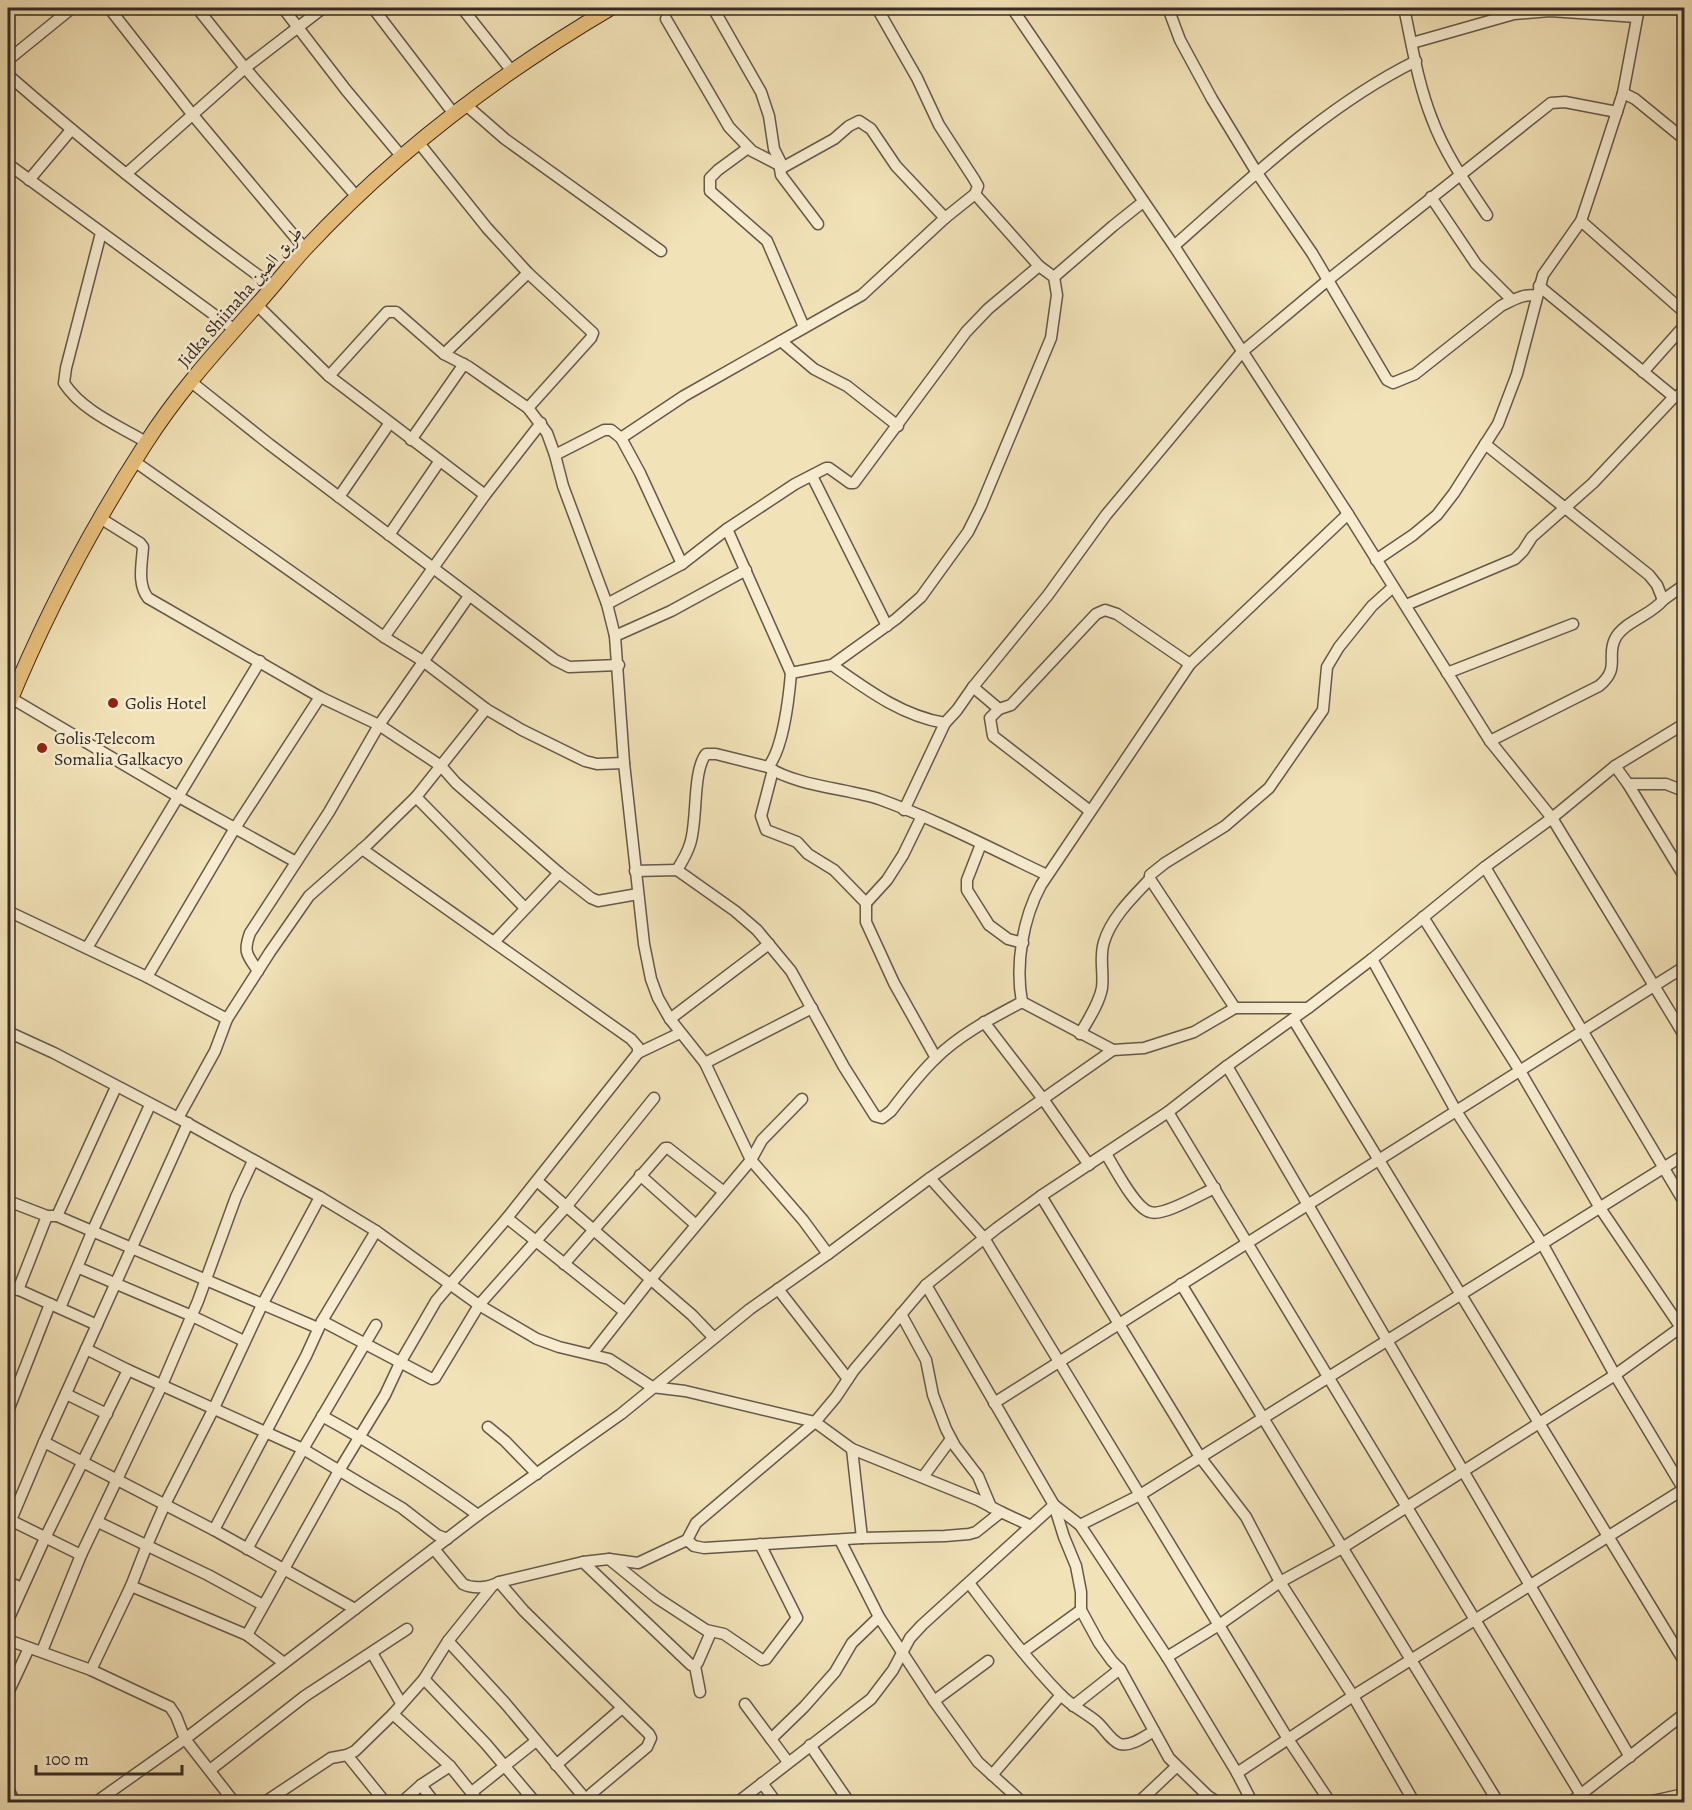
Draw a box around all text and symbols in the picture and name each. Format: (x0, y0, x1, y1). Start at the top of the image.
street label: Jidka Shiinaha طريق الصين (172, 221, 308, 373)
place label: Golis Hotel (125, 691, 207, 715)
marker: Golis Hotel (106, 696, 120, 710)
place label: Golis Telecom Somalia Galkacyo (54, 726, 183, 771)
marker: Golis Telecom Somalia Galkacyo (35, 741, 49, 755)
scale bar (36, 1738, 182, 1776)
text: 100 m (45, 1747, 89, 1771)

